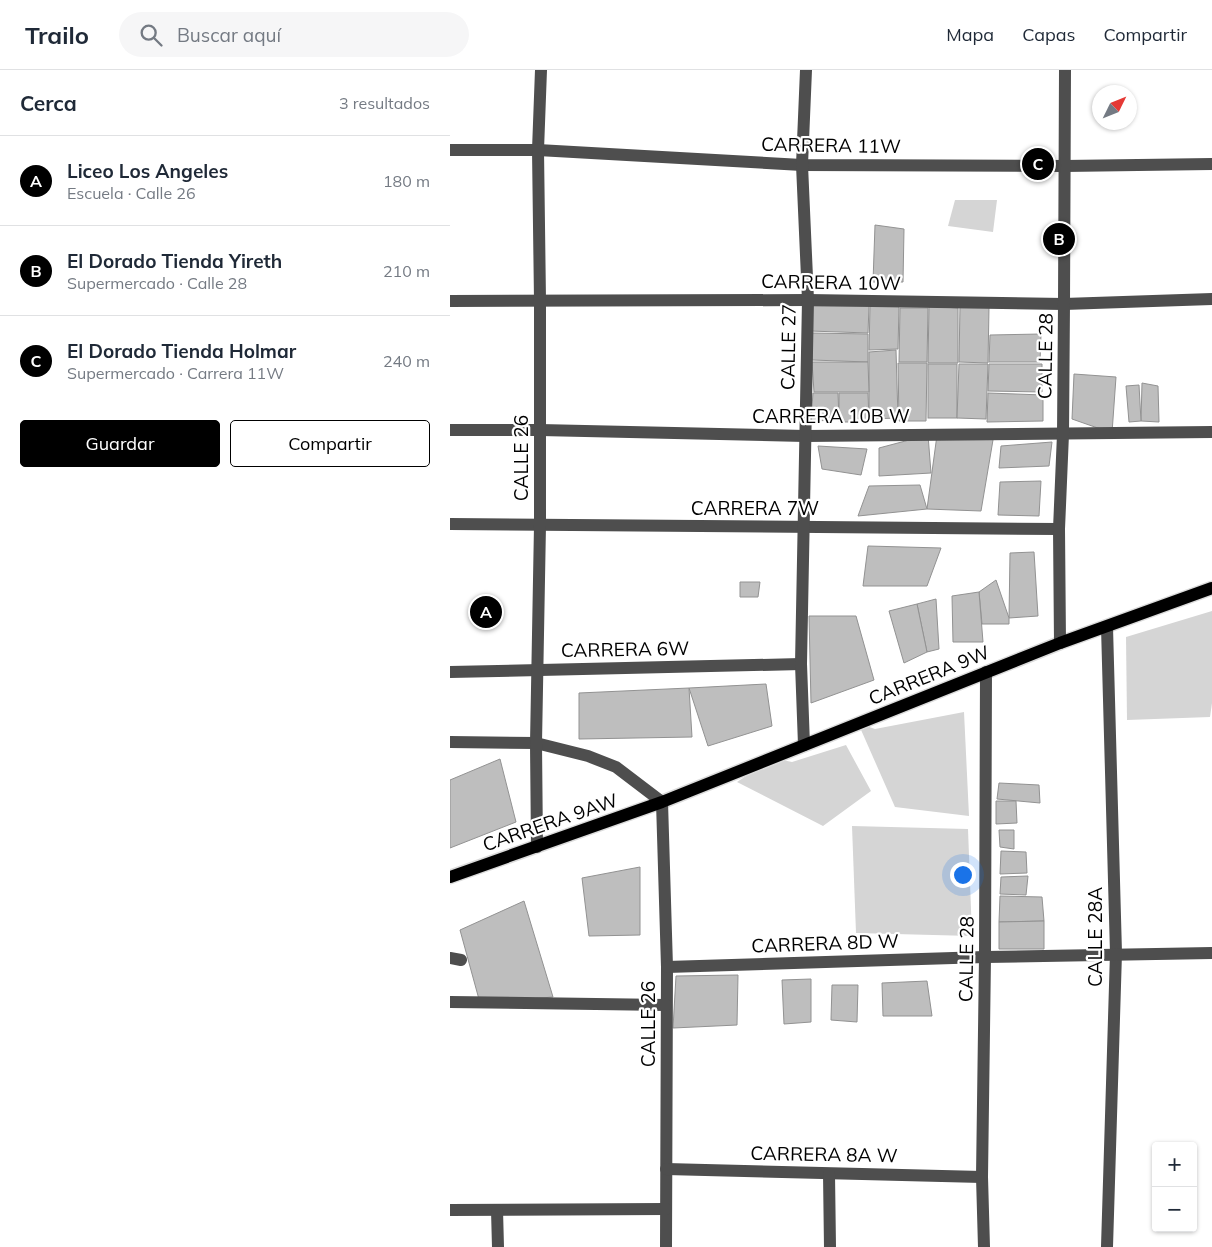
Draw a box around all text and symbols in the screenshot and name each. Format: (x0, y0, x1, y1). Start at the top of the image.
search box (119, 12, 469, 57)
text: Trailo (25, 20, 89, 50)
icon: search (137, 21, 165, 49)
text: Buscar aquí (177, 23, 281, 47)
text: Mapa (946, 23, 994, 46)
text: Capas (1022, 23, 1076, 46)
text: Compartir (1104, 23, 1187, 46)
north arrow (1092, 85, 1137, 130)
text: Cerca (20, 90, 77, 116)
text: 3 resultados (339, 93, 430, 113)
street label: CARRERA 11W (761, 132, 901, 158)
pin: C (1022, 145, 1054, 183)
text: Liceo Los Angeles (67, 159, 228, 183)
text: A (30, 171, 42, 191)
text: 180 m (383, 171, 430, 191)
text: Escuela · Calle 26 (67, 183, 196, 203)
pin: B (1043, 220, 1075, 258)
text: El Dorado Tienda Yireth (67, 249, 282, 273)
text: B (30, 261, 42, 281)
text: 210 m (383, 261, 430, 281)
street label: CARRERA 10W (761, 269, 901, 295)
text: Supermercado · Calle 28 (67, 273, 247, 293)
street label: CALLE 27 (775, 304, 801, 390)
street label: CALLE 28 (1032, 313, 1058, 399)
text: El Dorado Tienda Holmar (67, 339, 296, 363)
text: C (31, 351, 41, 371)
text: 240 m (383, 351, 430, 371)
text: Supermercado · Carrera 11W (67, 363, 284, 383)
street label: CARRERA 10B W (752, 404, 910, 428)
street label: CALLE 26 (509, 415, 533, 501)
button: Guardar (20, 420, 220, 467)
button: Compartir (230, 420, 430, 467)
street label: CARRERA 7W (691, 496, 819, 520)
pin: A (470, 593, 502, 631)
street label: CARRERA 6W (561, 636, 689, 662)
street label: CARRERA 9W (865, 640, 993, 710)
street label: CARRERA 9AW (479, 788, 621, 856)
your location (950, 862, 976, 888)
street label: CALLE 28A (1083, 887, 1107, 987)
street label: CALLE 28 (953, 916, 979, 1002)
street label: CARRERA 8D W (751, 928, 899, 958)
street label: CALLE 26 (636, 981, 660, 1067)
street label: CARRERA 8A W (750, 1141, 898, 1167)
map controls (1152, 1142, 1197, 1232)
button: + (1152, 1142, 1197, 1187)
button: − (1152, 1187, 1197, 1232)

